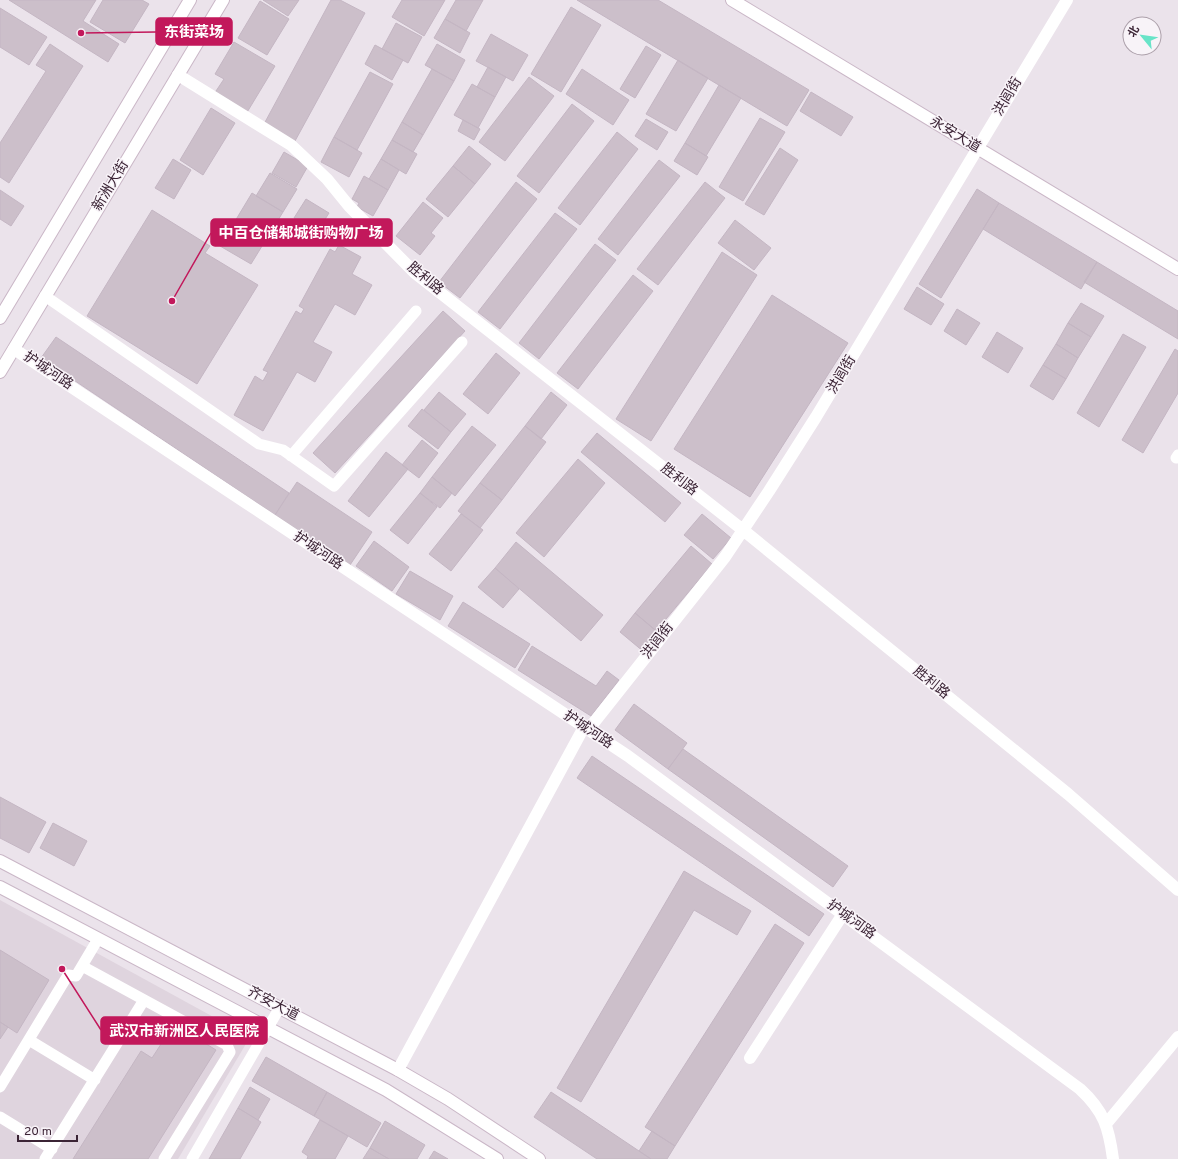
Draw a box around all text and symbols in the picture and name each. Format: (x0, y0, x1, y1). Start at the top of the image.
north arrow (1122, 16, 1162, 56)
callout: 东街菜场 (156, 18, 232, 45)
text: 北 (1125, 23, 1143, 40)
text: 东街菜场 (164, 24, 224, 43)
street label: 洪闾街 (989, 74, 1026, 119)
street label: 永安大道 (927, 113, 983, 157)
street label: 新洲大街 (88, 157, 133, 214)
callout: 中百仓储邾城街购物广场 (211, 219, 392, 246)
text: 中百仓储邾城街购物广场 (218, 224, 384, 244)
street label: 胜利路 (403, 259, 447, 299)
street label: 护城河路 (20, 348, 76, 394)
street label: 洪闾街 (823, 352, 860, 397)
street label: 胜利路 (657, 460, 701, 500)
street label: 护城河路 (290, 528, 346, 574)
street label: 洪闾街 (638, 619, 678, 663)
street label: 胜利路 (909, 663, 953, 703)
street label: 护城河路 (560, 707, 616, 753)
street label: 护城河路 (823, 897, 879, 943)
street label: 齐安大道 (244, 983, 302, 1025)
callout: 武汉市新洲区人民医院 (101, 1017, 267, 1044)
text: 武汉市新洲区人民医院 (109, 1023, 259, 1042)
scale bar (18, 1117, 77, 1143)
text: 20 m (24, 1124, 52, 1140)

